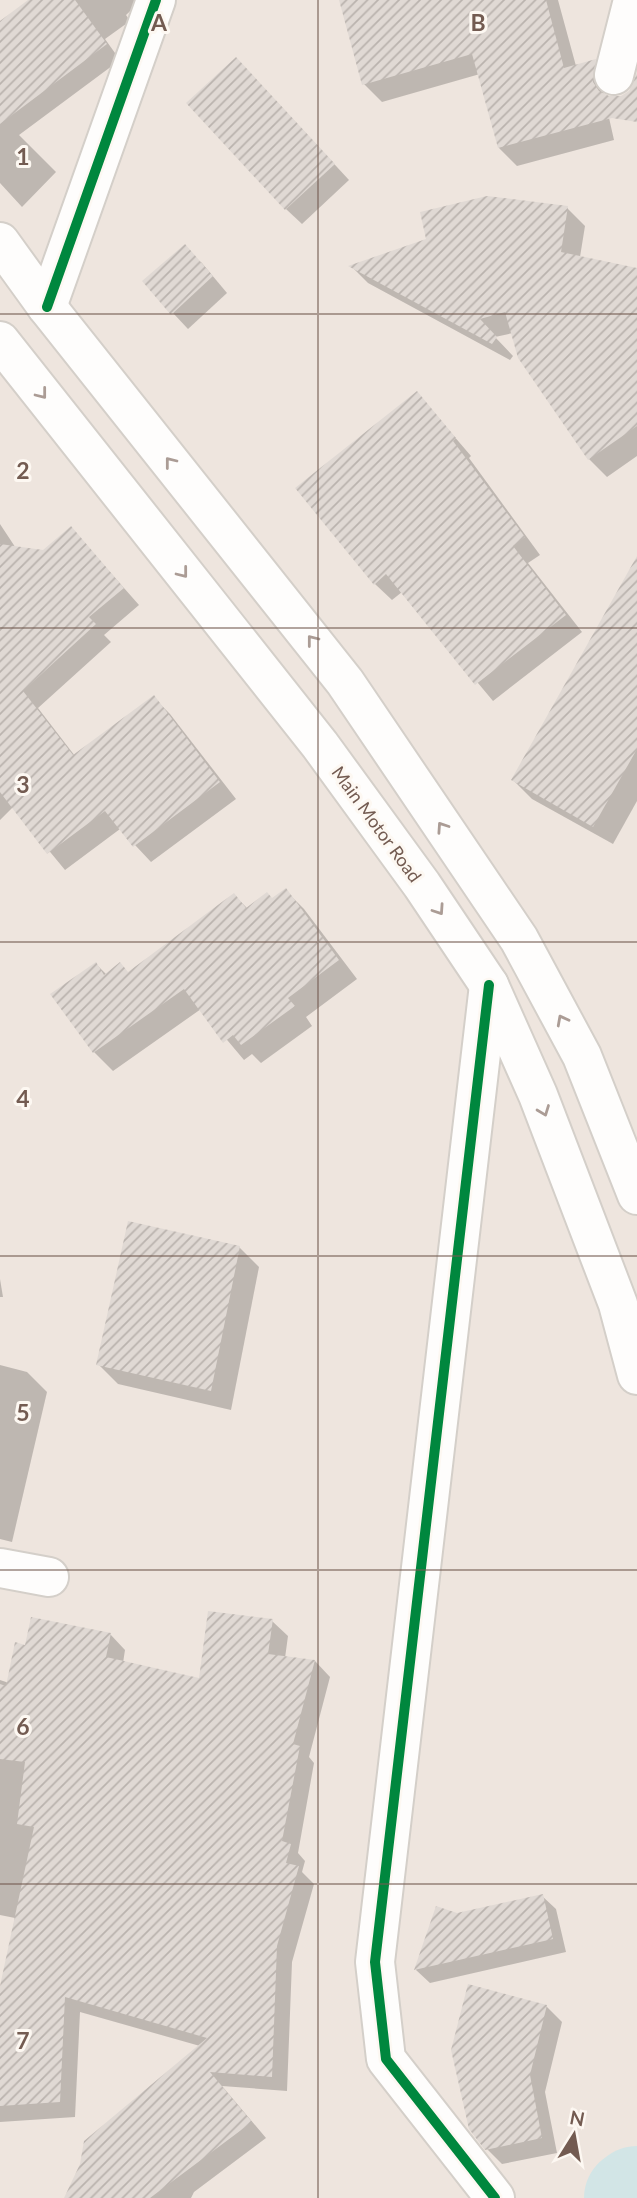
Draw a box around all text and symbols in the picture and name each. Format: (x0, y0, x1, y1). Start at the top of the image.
text: A (150, 8, 168, 36)
text: B (470, 8, 486, 36)
text: 1 (16, 142, 30, 170)
one-way arrow (34, 387, 47, 399)
text: 2 (16, 456, 30, 484)
one-way arrow (166, 458, 179, 470)
one-way arrow (175, 565, 188, 577)
one-way arrow (307, 636, 320, 648)
street label: Main Motor Road (327, 762, 427, 886)
text: 3 (16, 770, 30, 798)
one-way arrow (437, 822, 450, 835)
one-way arrow (431, 902, 443, 915)
one-way arrow (557, 1014, 570, 1027)
text: 4 (16, 1084, 30, 1112)
one-way arrow (536, 1104, 550, 1117)
text: 5 (16, 1398, 30, 1426)
text: 6 (16, 1712, 30, 1740)
text: 7 (16, 2026, 30, 2054)
north arrow (539, 2100, 609, 2170)
text: N (568, 2105, 587, 2131)

